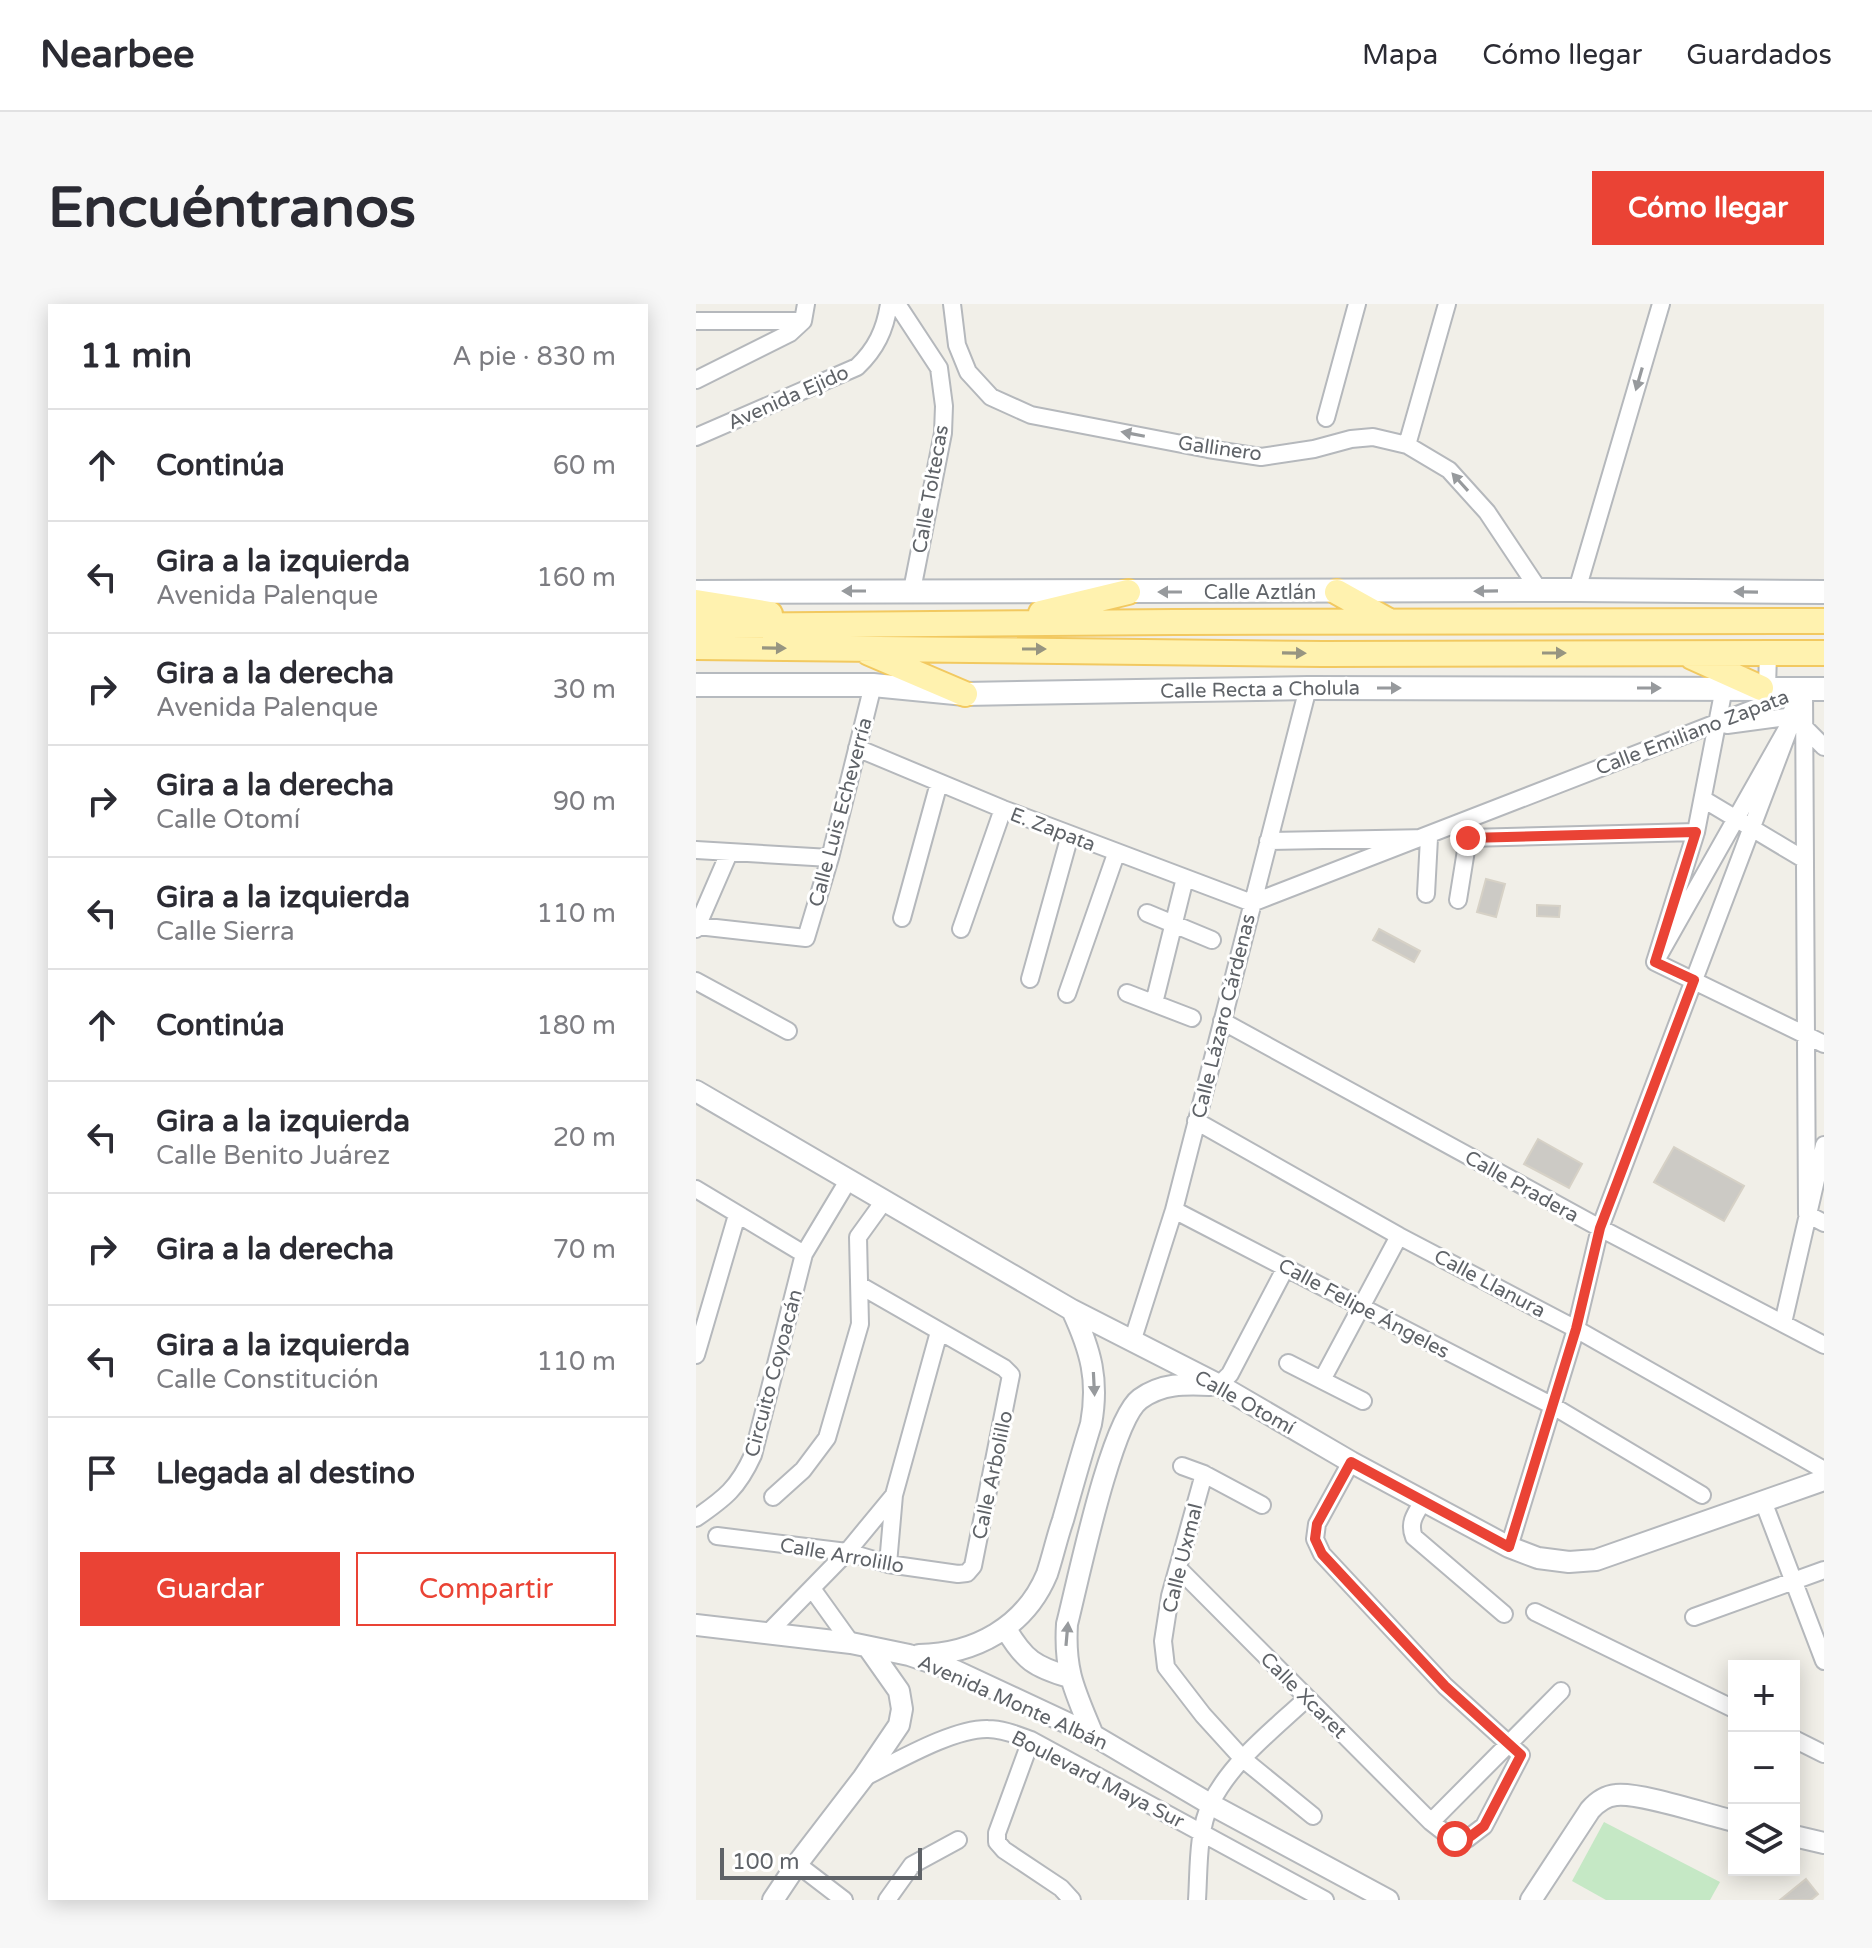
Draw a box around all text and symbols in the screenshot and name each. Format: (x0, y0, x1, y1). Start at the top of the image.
text: Nearbee (40, 32, 194, 78)
text: Mapa (1362, 38, 1438, 72)
text: Cómo llegar (1482, 38, 1642, 72)
text: Guardados (1686, 38, 1832, 72)
button: Cómo llegar (1592, 171, 1824, 245)
text: Encuéntranos (48, 175, 416, 242)
text: 11 min (80, 336, 192, 377)
text: A pie · 830 m (452, 341, 616, 372)
street label: Avenida Ejido (724, 361, 853, 435)
one-way arrow (1632, 367, 1645, 391)
street label: Calle Toltecas (908, 423, 954, 555)
one-way arrow (1120, 427, 1145, 440)
street label: Gallinero (1176, 431, 1263, 467)
icon: ahead (80, 443, 124, 487)
text: Continúa (156, 447, 285, 484)
text: 60 m (553, 450, 616, 481)
one-way arrow (1451, 473, 1469, 492)
text: Gira a la izquierda (156, 543, 410, 580)
icon: left (80, 555, 124, 599)
text: 160 m (536, 562, 616, 593)
text: Avenida Palenque (156, 580, 378, 611)
street label: Calle Aztlán (1204, 581, 1316, 605)
one-way arrow (841, 584, 866, 597)
one-way arrow (1473, 585, 1498, 597)
one-way arrow (1157, 586, 1182, 598)
one-way arrow (1733, 586, 1758, 598)
one-way arrow (762, 642, 787, 654)
one-way arrow (1022, 643, 1047, 655)
one-way arrow (1282, 647, 1307, 660)
one-way arrow (1542, 647, 1567, 659)
text: Gira a la derecha (156, 655, 394, 692)
icon: right (80, 667, 124, 711)
text: 30 m (553, 674, 616, 705)
street label: Calle Recta a Cholula (1160, 676, 1360, 704)
one-way arrow (1377, 682, 1402, 694)
one-way arrow (1637, 682, 1662, 694)
street label: Calle Emiliano Zapata (1592, 685, 1792, 781)
text: Avenida Palenque (156, 692, 378, 723)
street label: Calle Luis Echeverría (804, 715, 878, 910)
text: Gira a la derecha (156, 767, 394, 804)
icon: right (80, 779, 124, 823)
text: 90 m (553, 786, 616, 817)
street label: E. Zapata (1006, 803, 1099, 857)
text: Calle Otomí (156, 804, 300, 835)
route end (1450, 820, 1486, 856)
text: Gira a la izquierda (156, 879, 410, 916)
icon: left (80, 891, 124, 935)
text: 110 m (536, 898, 616, 929)
street label: Calle Lázaro Cárdenas (1187, 912, 1261, 1121)
text: Calle Sierra (156, 916, 295, 947)
icon: ahead (80, 1003, 124, 1047)
text: Continúa (156, 1007, 285, 1044)
text: 180 m (536, 1010, 616, 1041)
text: Gira a la izquierda (156, 1103, 410, 1140)
icon: left (80, 1115, 124, 1159)
text: 20 m (553, 1122, 616, 1153)
text: Calle Benito Juárez (156, 1140, 390, 1171)
street label: Calle Pradera (1460, 1146, 1583, 1228)
icon: right (80, 1227, 124, 1271)
text: Gira a la derecha (156, 1231, 394, 1268)
text: 70 m (553, 1234, 616, 1265)
street label: Calle Llanura (1430, 1245, 1549, 1323)
street label: Calle Felipe Ángeles (1274, 1253, 1454, 1364)
street label: Circuito Coyoacán (740, 1287, 808, 1460)
text: Gira a la izquierda (156, 1327, 410, 1364)
icon: left (80, 1339, 124, 1383)
text: 110 m (536, 1346, 616, 1377)
text: Calle Constitución (156, 1364, 379, 1395)
street label: Calle Otomí (1190, 1366, 1299, 1440)
one-way arrow (1088, 1372, 1101, 1397)
street label: Calle Arbolillo (968, 1409, 1018, 1542)
icon: arrive (80, 1451, 124, 1495)
text: Llegada al destino (156, 1455, 415, 1492)
street label: Calle Uxmal (1158, 1501, 1208, 1615)
street label: Calle Arrolillo (778, 1533, 906, 1579)
button: Guardar (80, 1552, 340, 1626)
button: Compartir (356, 1552, 616, 1626)
one-way arrow (1061, 1621, 1074, 1646)
street label: Calle Xcaret (1255, 1647, 1352, 1744)
street label: Avenida Monte Albán (914, 1650, 1111, 1756)
map controls (1728, 1660, 1800, 1876)
button: + (1728, 1660, 1800, 1732)
street label: Boulevard Maya Sur (1007, 1726, 1188, 1834)
button: − (1728, 1732, 1800, 1804)
button: layers (1728, 1804, 1800, 1876)
route start (1437, 1821, 1473, 1857)
scale bar (720, 1844, 922, 1880)
text: 100 m (732, 1849, 799, 1875)

